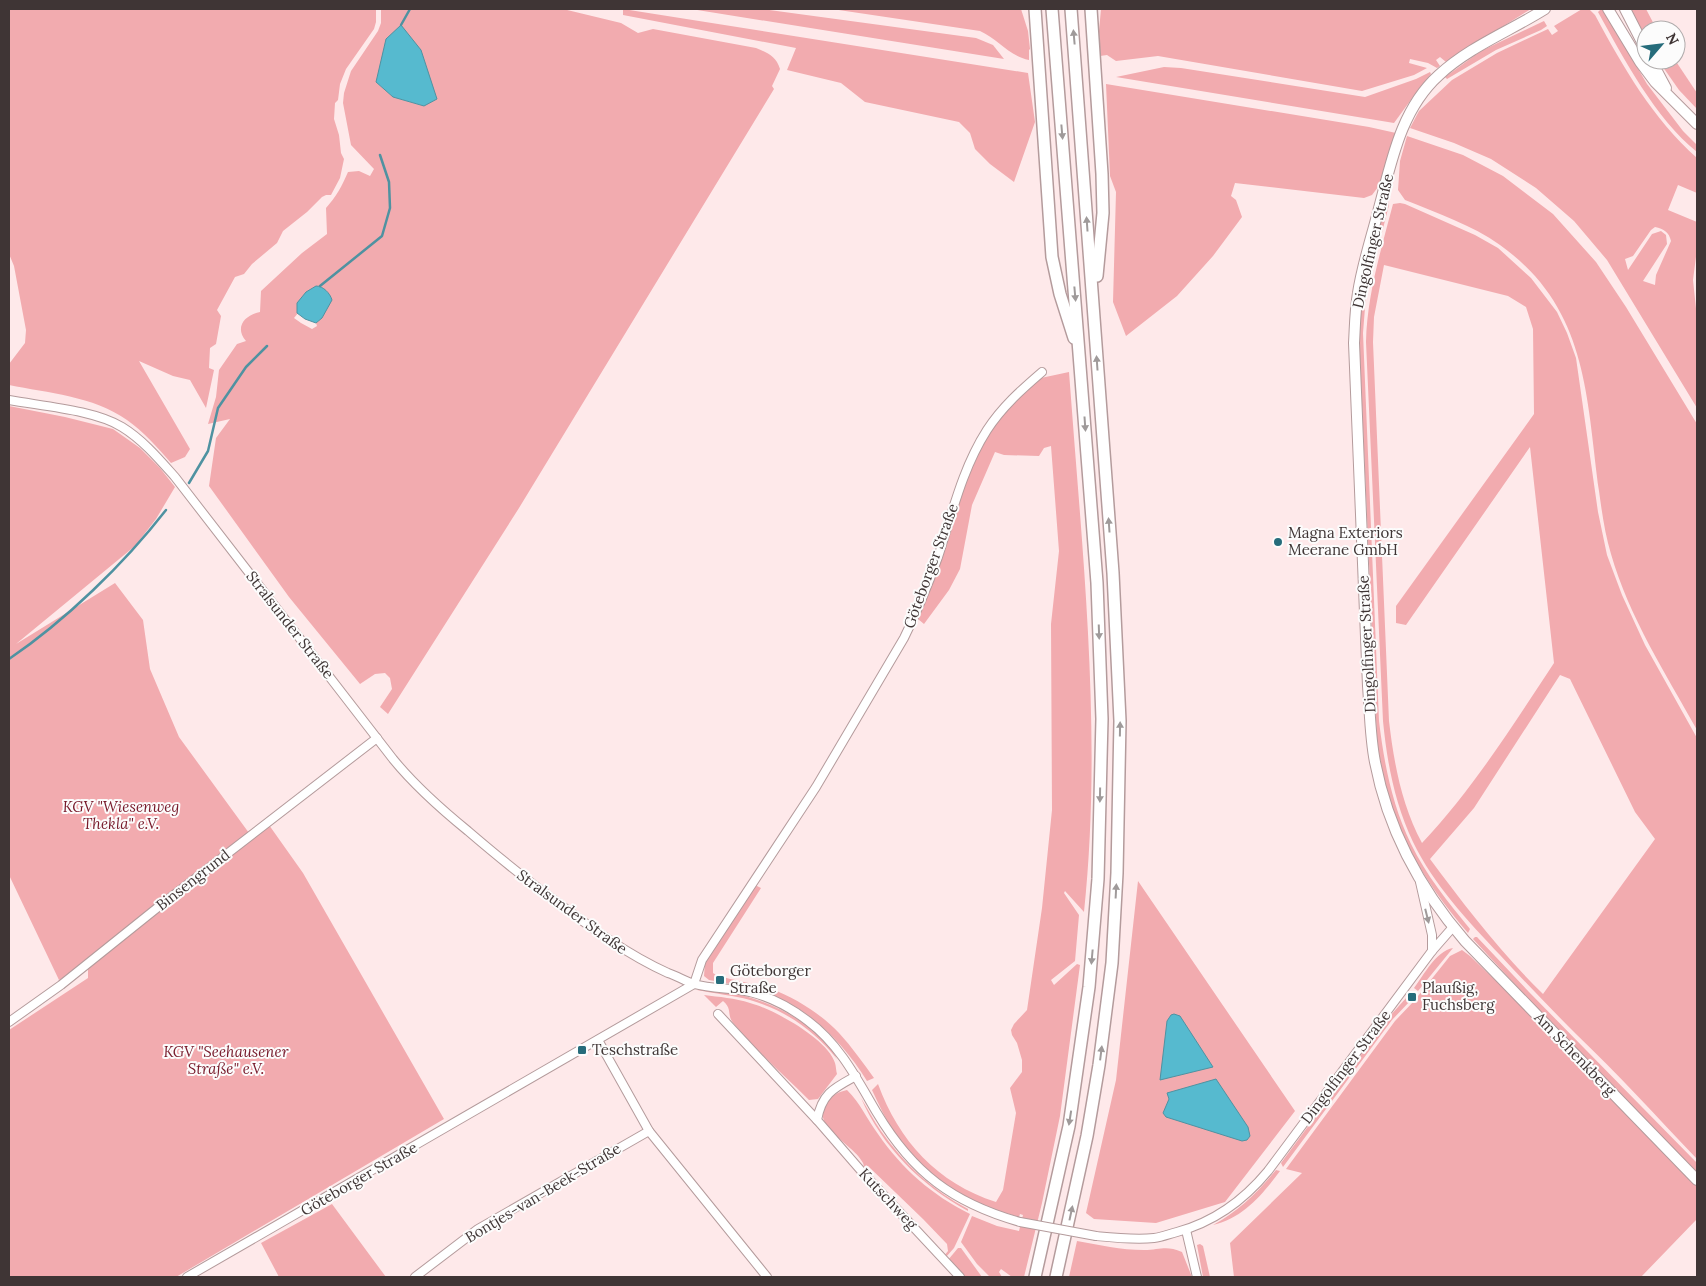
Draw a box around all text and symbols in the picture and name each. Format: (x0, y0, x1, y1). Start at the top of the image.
north arrow (1636, 20, 1686, 70)
one-way arrow (1069, 29, 1077, 45)
text: N (1662, 30, 1683, 48)
one-way arrow (1058, 125, 1066, 141)
street label: Dingolfinger Straße (1348, 172, 1397, 310)
one-way arrow (1083, 215, 1091, 231)
one-way arrow (1071, 287, 1079, 303)
one-way arrow (1093, 354, 1101, 370)
one-way arrow (1081, 417, 1089, 433)
street label: Göteborger Straße (899, 501, 962, 631)
one-way arrow (1105, 516, 1113, 532)
place label: Magna Exteriors Meerane GmbH (1288, 523, 1403, 559)
marker: Magna Exteriors Meerane GmbH (1272, 536, 1284, 548)
street label: Stralsunder Straße (242, 567, 338, 682)
street label: Dingolfinger Straße (1353, 575, 1380, 713)
one-way arrow (1095, 624, 1103, 640)
one-way arrow (1116, 721, 1124, 737)
one-way arrow (1096, 787, 1104, 803)
park label: KGV "Wiesenweg Thekla" e.V. (63, 797, 179, 833)
street label: Binsengrund (152, 845, 233, 914)
street label: Stralsunder Straße (513, 865, 631, 958)
one-way arrow (1112, 883, 1120, 899)
one-way arrow (1423, 908, 1431, 923)
one-way arrow (1088, 949, 1096, 965)
place label: Göteborger Straße (730, 961, 811, 997)
marker: Göteborger Straße (714, 974, 726, 986)
place label: Plaußig, Fuchsberg (1422, 978, 1495, 1014)
marker: Plaußig, Fuchsberg (1406, 991, 1418, 1003)
street label: Dingolfinger Straße (1297, 1006, 1395, 1127)
street label: Am Schenkberg (1530, 1007, 1621, 1100)
place label: Teschstraße (592, 1040, 678, 1059)
park label: KGV "Seehausener Straße" e.V. (163, 1042, 289, 1078)
marker: Teschstraße (576, 1044, 588, 1056)
one-way arrow (1097, 1045, 1105, 1061)
one-way arrow (1066, 1110, 1074, 1126)
street label: Göteborger Straße (297, 1137, 420, 1220)
street label: Bontjes-van-Beek-Straße (462, 1139, 624, 1247)
street label: Kutschweg (855, 1164, 922, 1234)
one-way arrow (1067, 1205, 1075, 1220)

